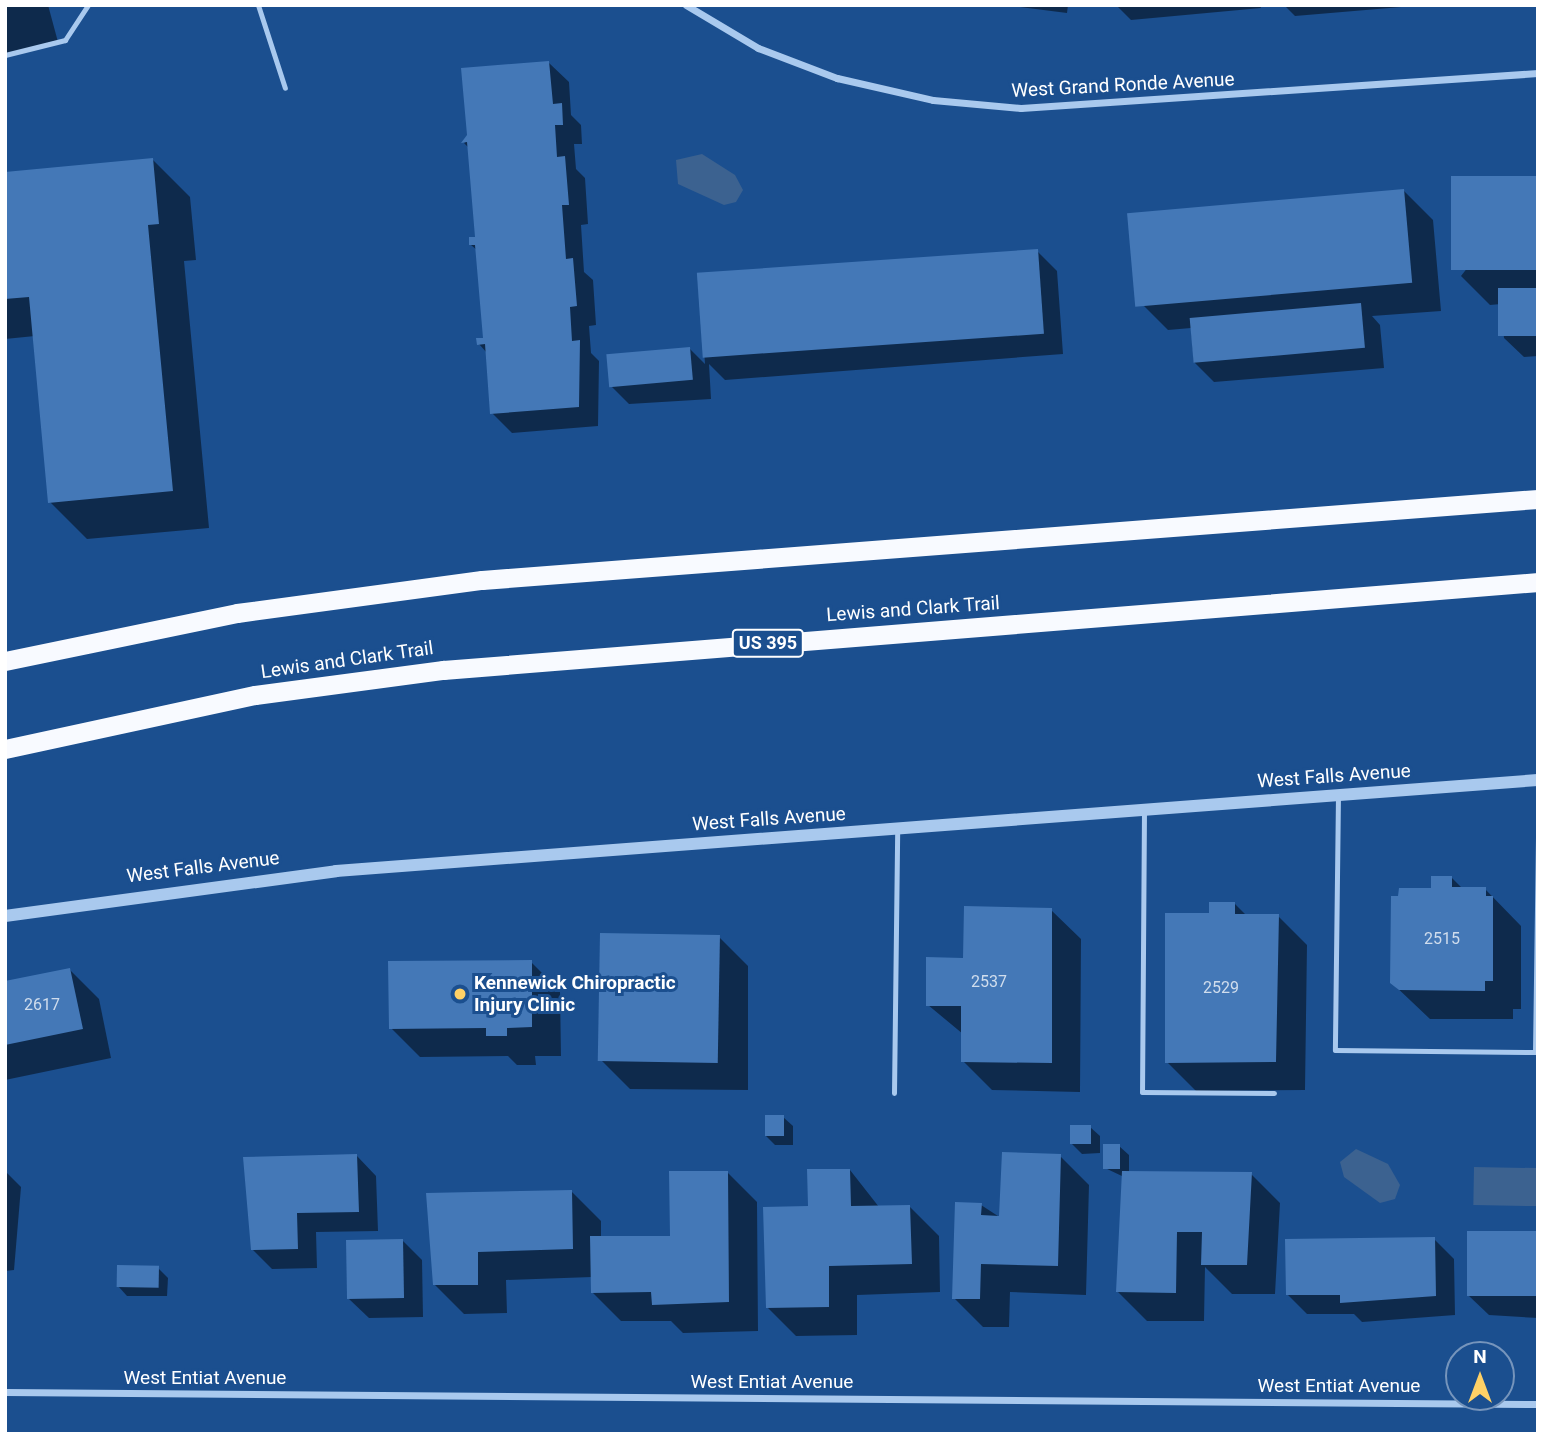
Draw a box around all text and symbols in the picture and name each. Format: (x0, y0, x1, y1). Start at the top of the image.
street label: West Grand Ronde Avenue (1011, 68, 1235, 102)
street label: Lewis and Clark Trail (825, 592, 1001, 626)
road number: US 395 (731, 628, 805, 658)
street label: Lewis and Clark Trail (259, 637, 435, 683)
street label: West Falls Avenue (1256, 759, 1412, 793)
street label: West Falls Avenue (691, 802, 847, 836)
street label: West Falls Avenue (125, 846, 281, 888)
house number: 2515 (1424, 929, 1460, 949)
place label: Kennewick Chiropractic Injury Clinic (474, 972, 676, 1016)
house number: 2537 (971, 972, 1007, 992)
house number: 2529 (1203, 978, 1239, 998)
marker: Kennewick Chiropractic Injury Clinic (452, 986, 468, 1002)
house number: 2617 (24, 995, 60, 1015)
north arrow (1445, 1341, 1515, 1411)
text: N (1473, 1345, 1487, 1368)
street label: West Entiat Avenue (124, 1367, 286, 1389)
street label: West Entiat Avenue (691, 1371, 853, 1393)
street label: West Entiat Avenue (1258, 1375, 1420, 1397)

